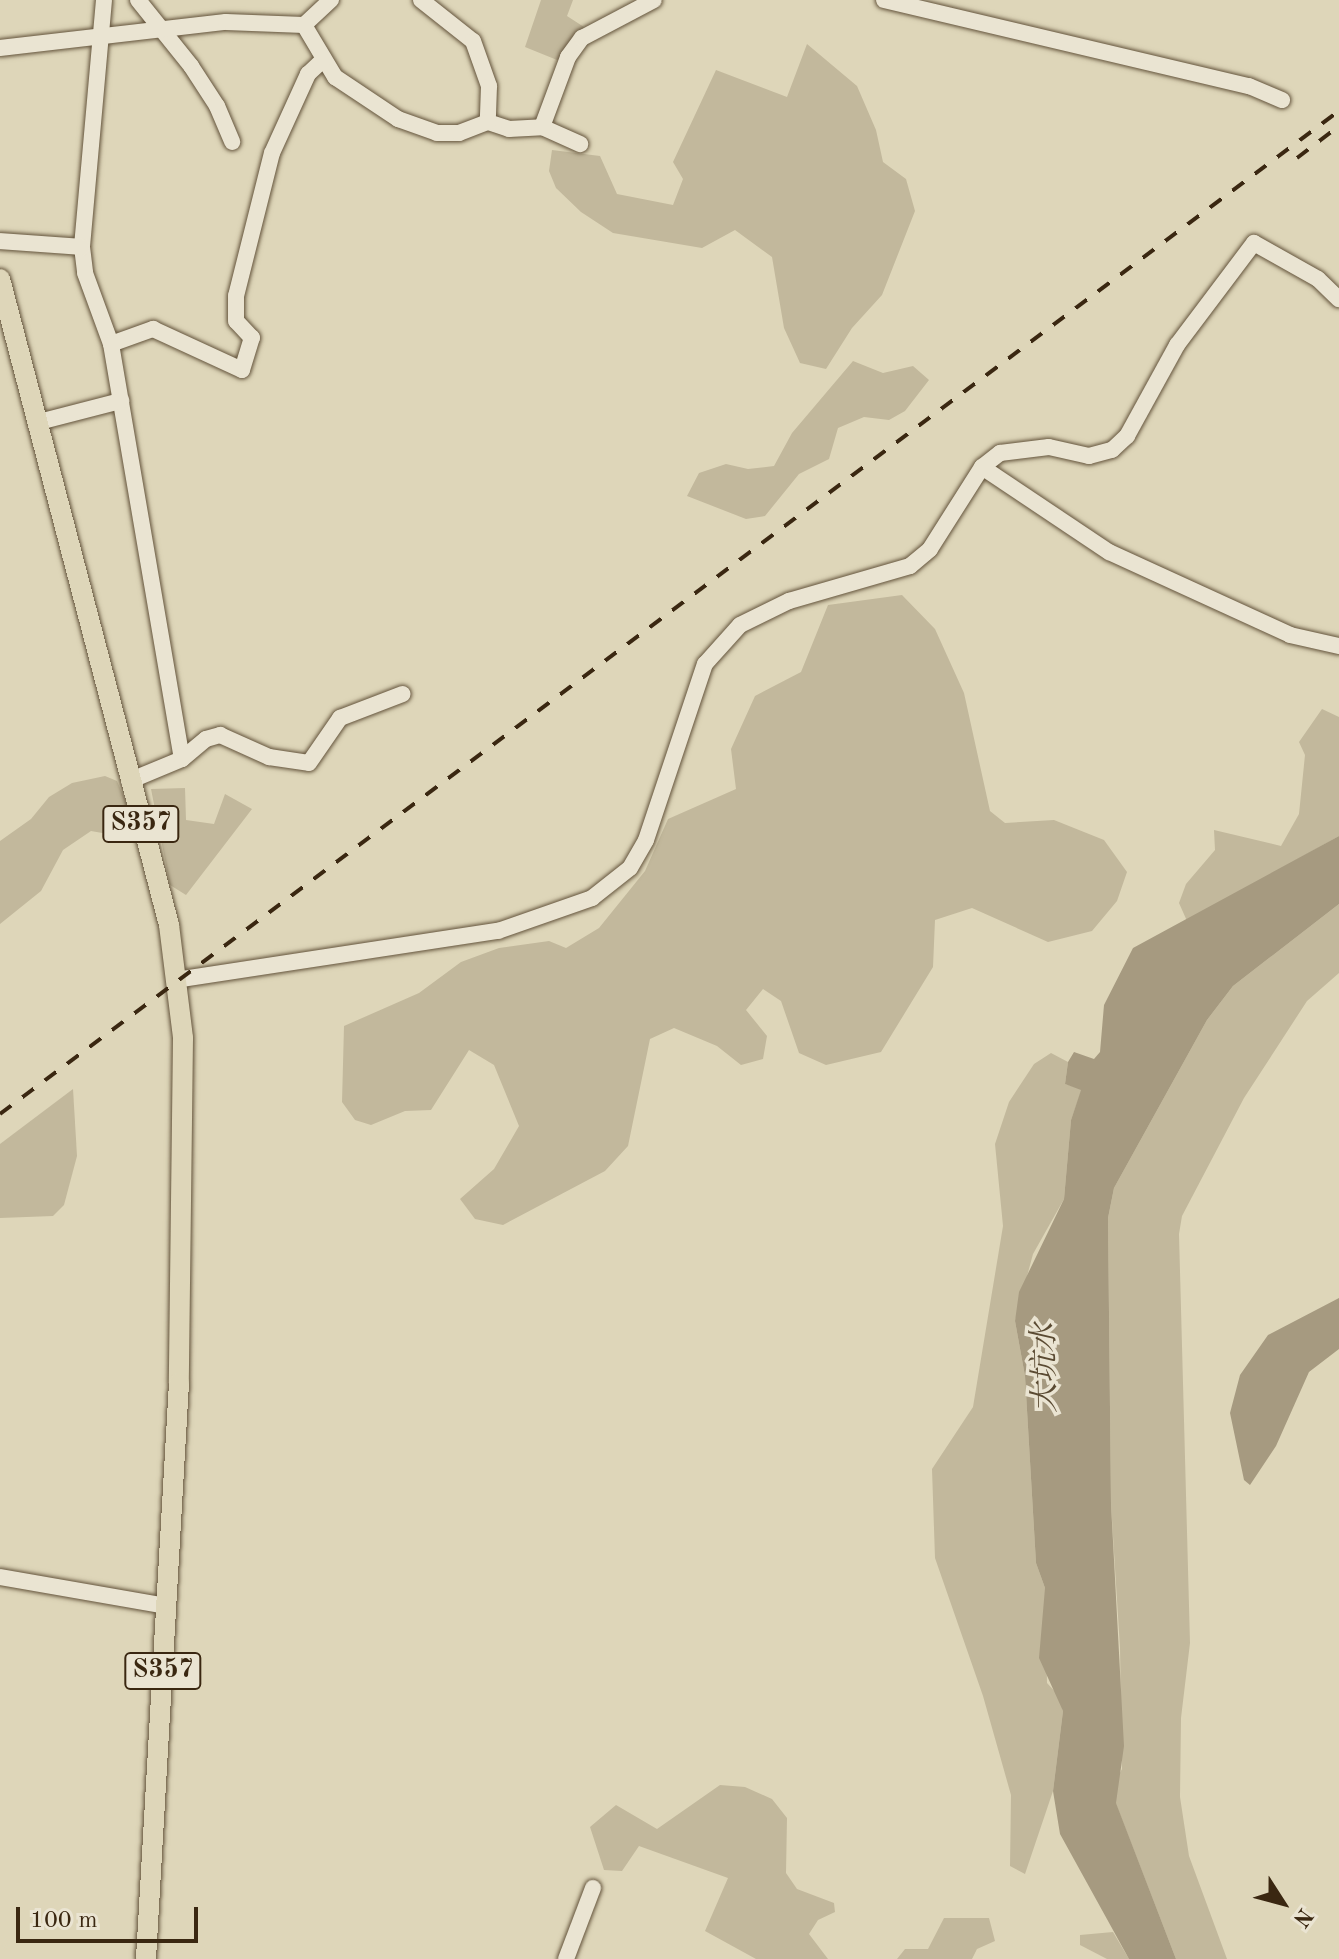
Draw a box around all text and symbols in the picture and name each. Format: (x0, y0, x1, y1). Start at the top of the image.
road number: S357 (101, 802, 181, 846)
water label: 大坑水 (1027, 1323, 1065, 1413)
road number: S357 (123, 1649, 203, 1693)
north arrow (1243, 1863, 1323, 1943)
scale bar (20, 1891, 202, 1941)
text: N (1289, 1904, 1316, 1930)
text: 100 m (30, 1909, 98, 1933)

